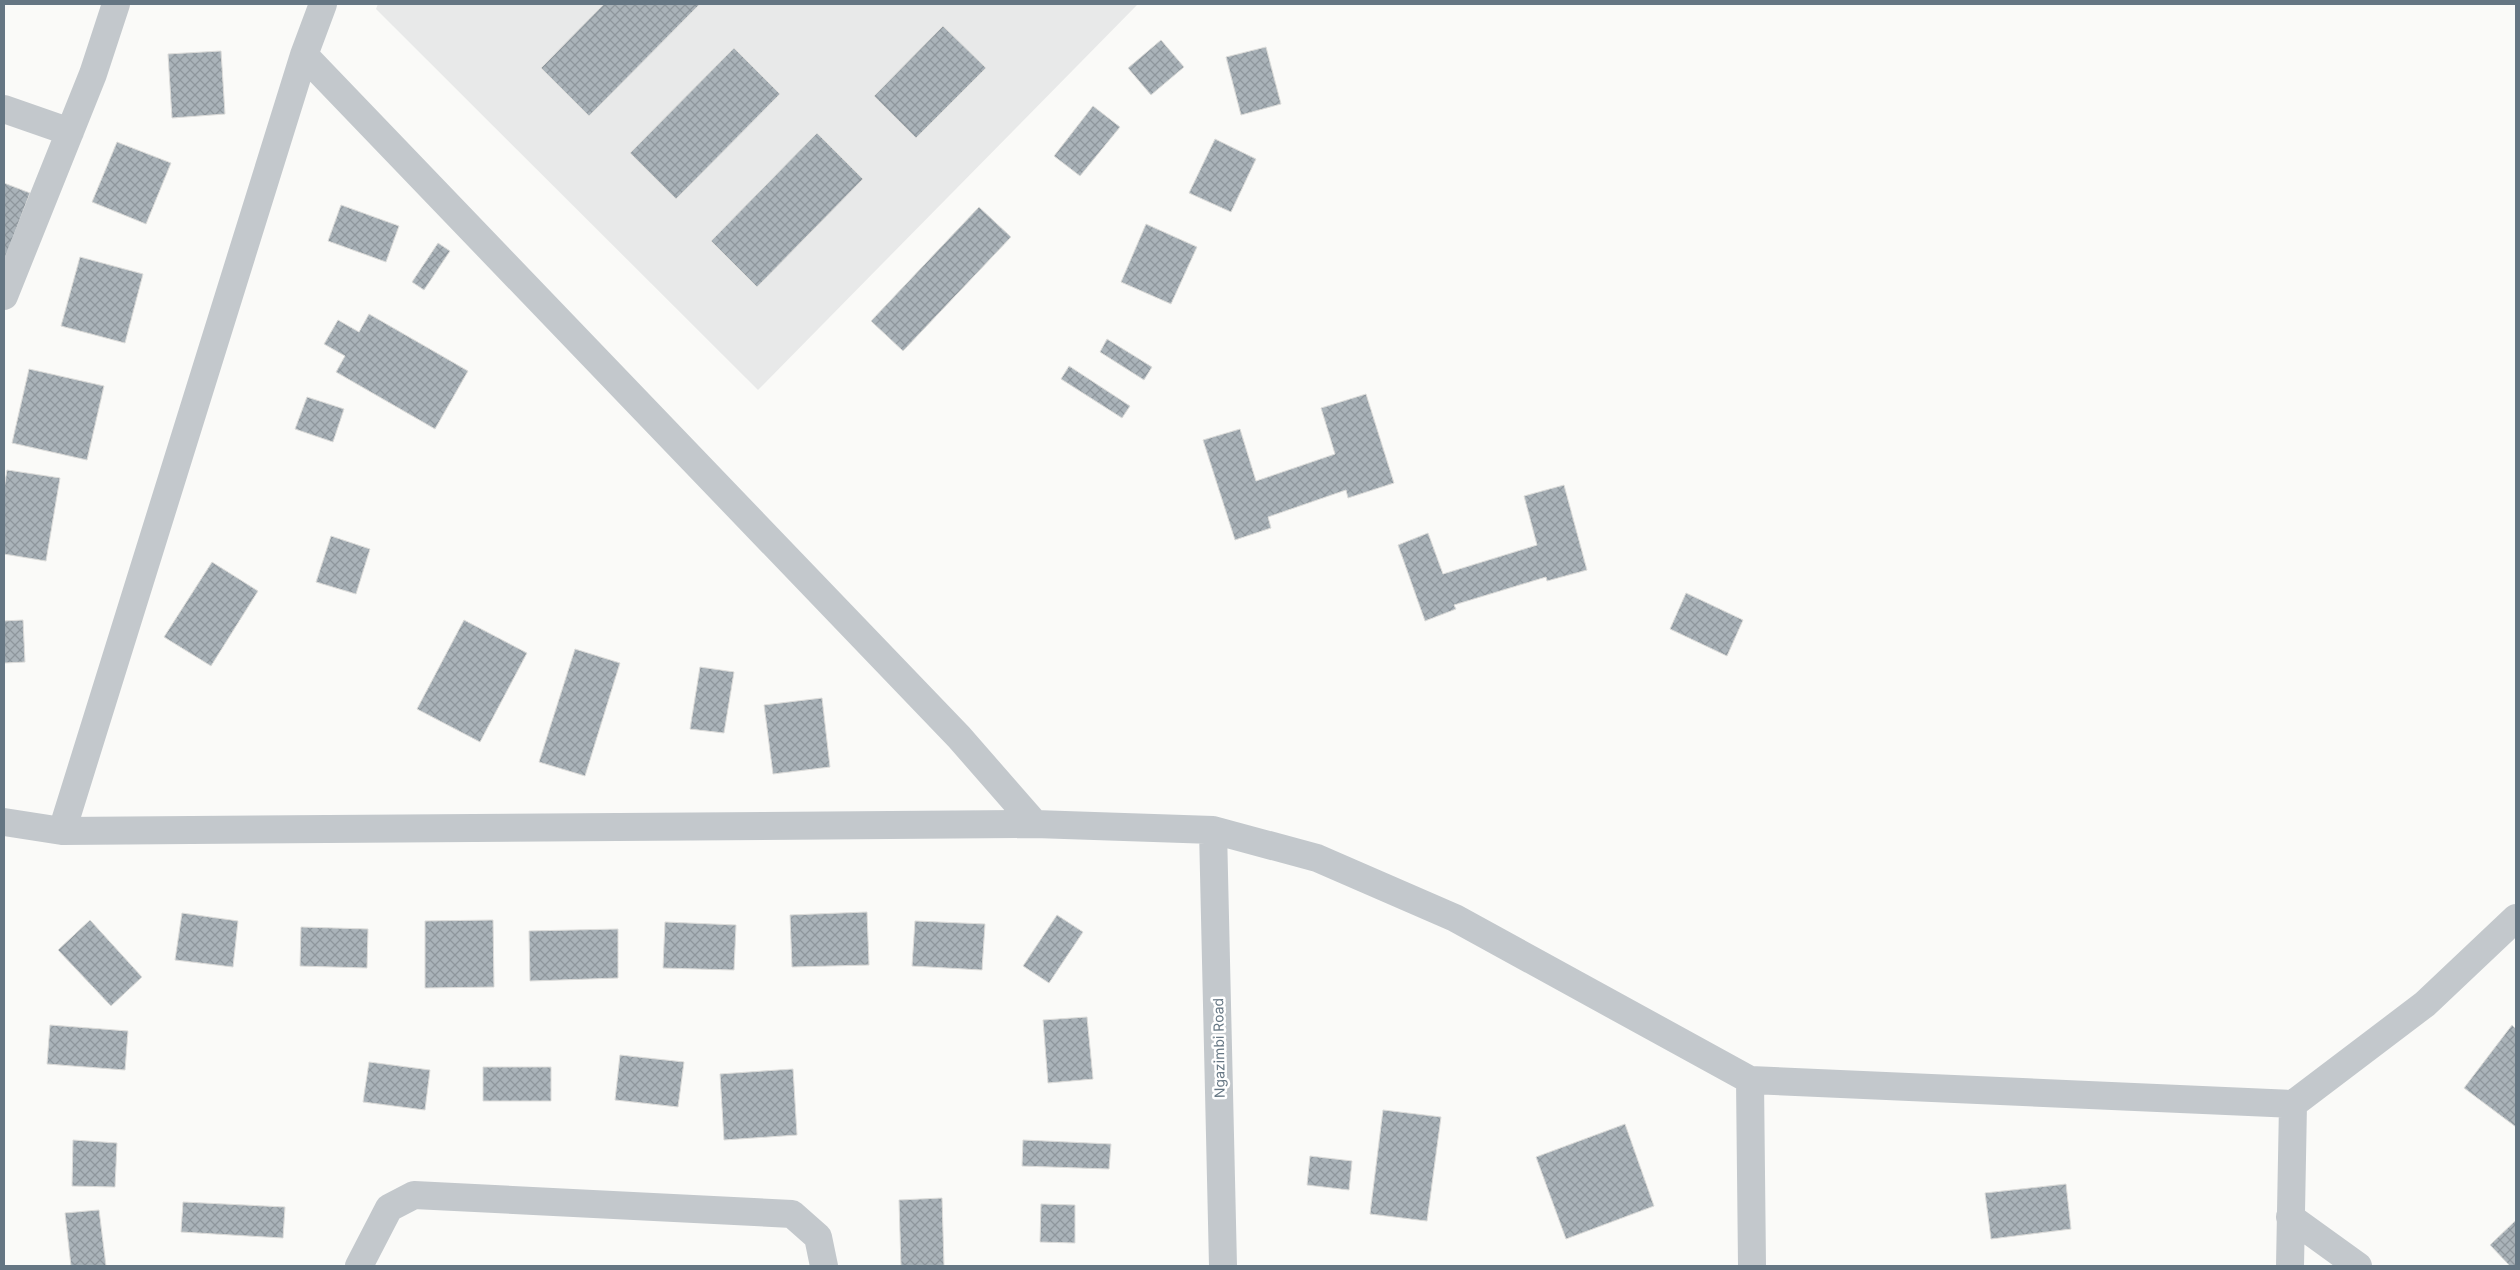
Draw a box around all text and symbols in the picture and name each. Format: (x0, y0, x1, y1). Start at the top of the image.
street label: Ngazimbi Road (1209, 998, 1228, 1098)

